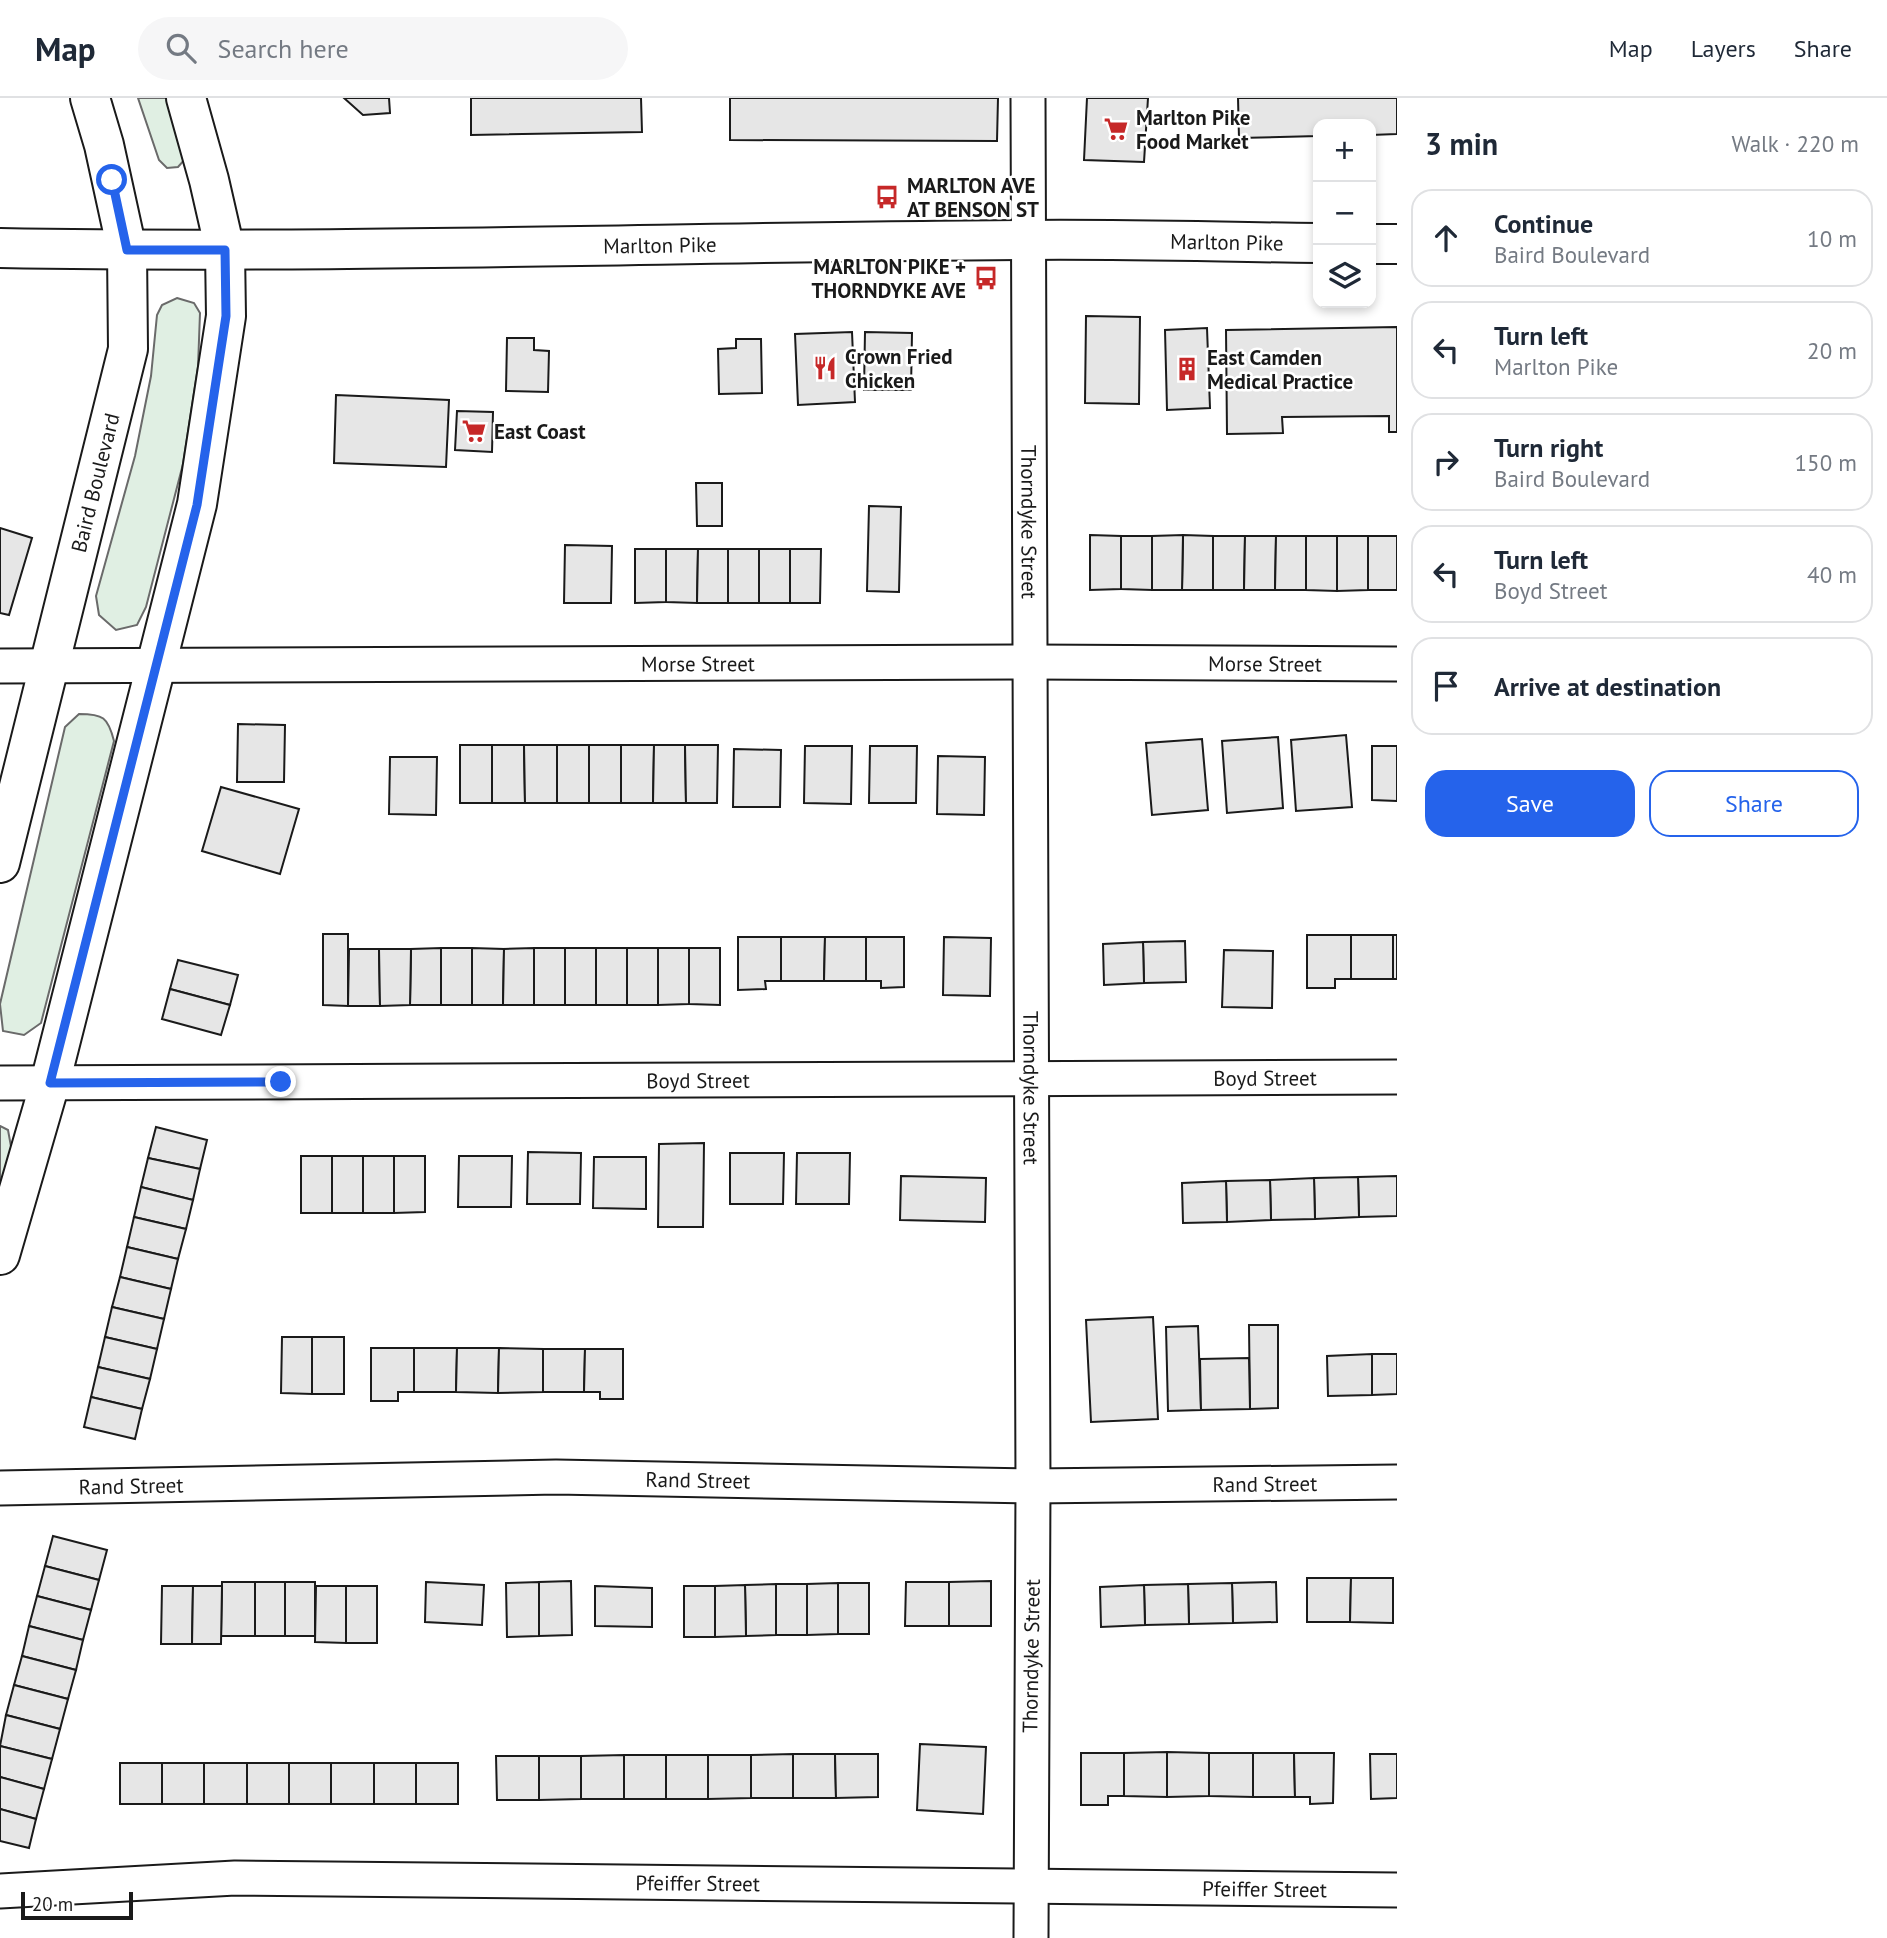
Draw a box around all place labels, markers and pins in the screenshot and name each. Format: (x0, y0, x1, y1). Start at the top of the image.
place label: Marlton Pike Food Market (1136, 104, 1250, 155)
supermarket icon: Marlton Pike Food Market (1102, 115, 1130, 143)
place label: MARLTON AVE AT BENSON ST (907, 172, 1039, 223)
bus stop icon: MARLTON AVE AT BENSON ST (873, 183, 901, 211)
place label: MARLTON PIKE + THORNDYKE AVE (812, 253, 966, 304)
bus stop icon: MARLTON PIKE + THORNDYKE AVE (972, 264, 1000, 292)
place label: Crown Fried Chicken (845, 343, 953, 394)
place label: East Camden Medical Practice (1207, 344, 1353, 395)
restaurant icon: Crown Fried Chicken (811, 354, 839, 382)
building icon: East Camden Medical Practice (1173, 355, 1201, 383)
supermarket icon: East Coast (460, 417, 488, 445)
place label: East Coast (494, 418, 586, 445)

